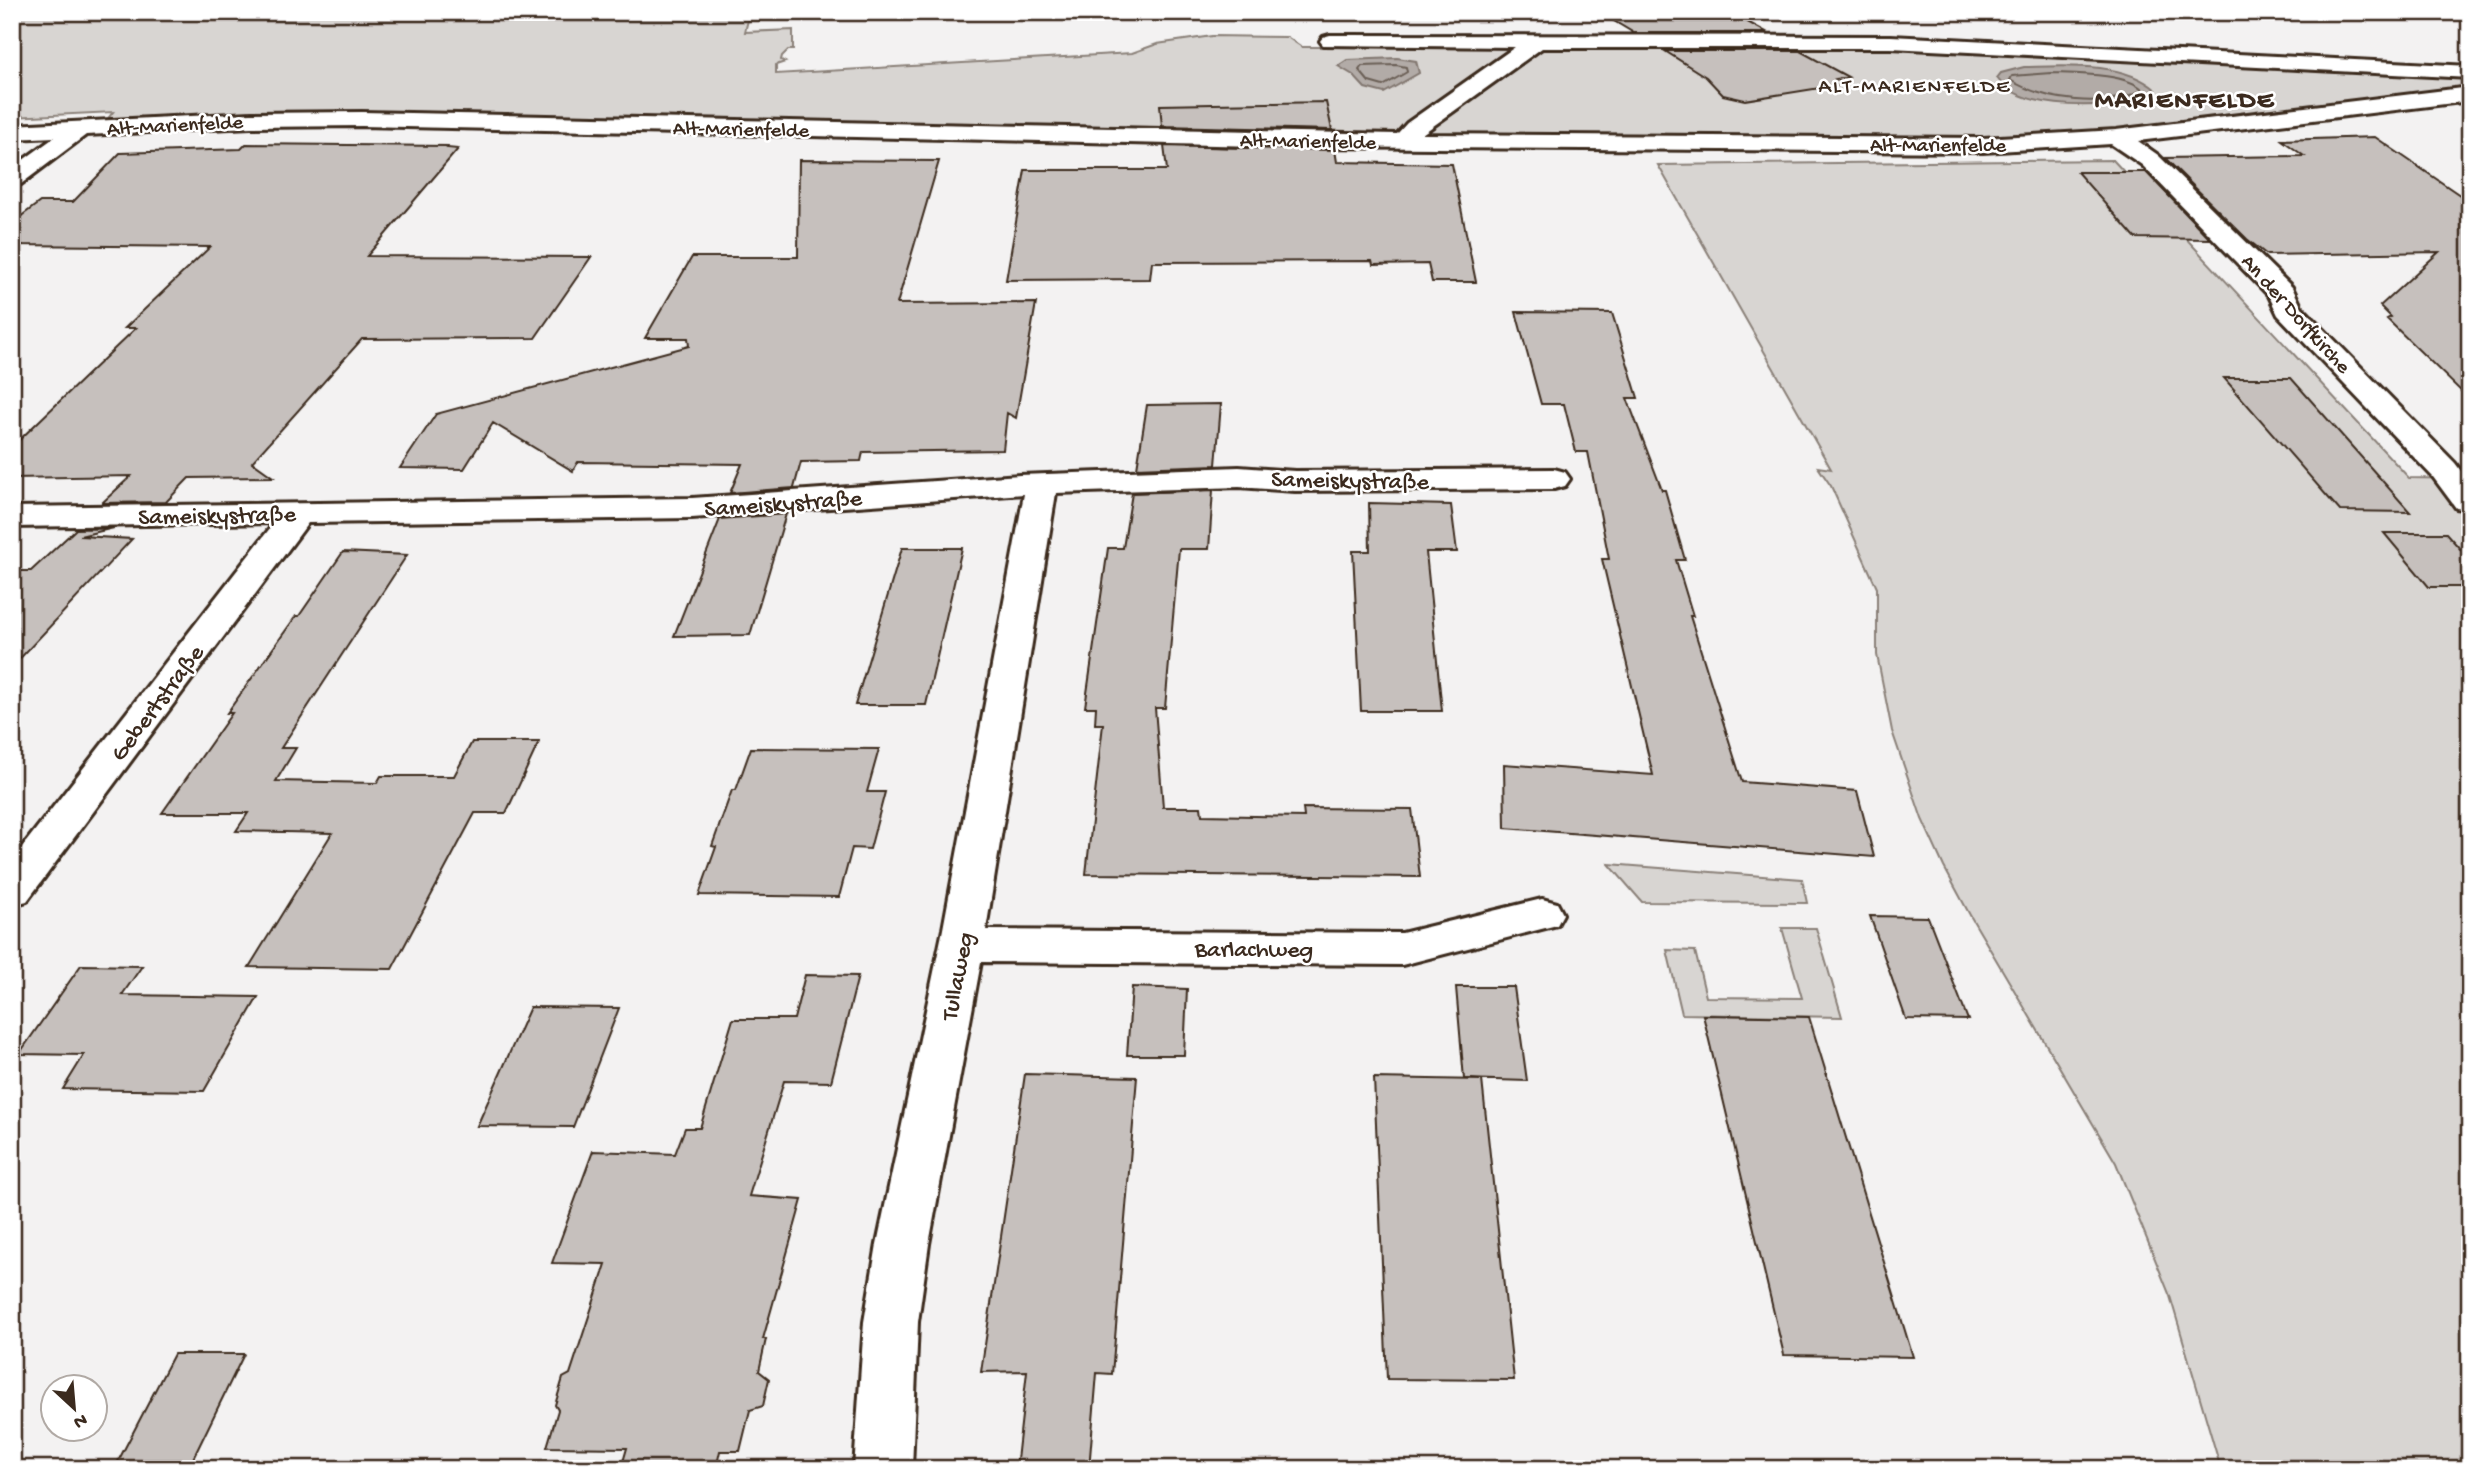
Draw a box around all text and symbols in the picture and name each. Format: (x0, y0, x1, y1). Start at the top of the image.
district label: ALT-MARIENFELDE (1819, 76, 2011, 101)
district label: MARIENFELDE (2095, 87, 2275, 118)
street label: Alt-Marienfelde (106, 111, 245, 144)
street label: Alt-Marienfelde (673, 118, 810, 145)
street label: Alt-Marienfelde (1240, 130, 1377, 157)
street label: Alt-Marienfelde (1870, 135, 2007, 160)
street label: An der Dorfkirche (2234, 251, 2355, 381)
street label: Sameiskystraße (1271, 467, 1430, 498)
street label: Sameiskystraße (703, 485, 864, 525)
street label: Sameiskystraße (138, 502, 297, 533)
street label: Gebertstraße (106, 640, 212, 768)
street label: Tullaweg (936, 930, 982, 1025)
street label: Barlachweg (1194, 937, 1313, 966)
north arrow (38, 1372, 108, 1442)
text: N (69, 1407, 91, 1433)

